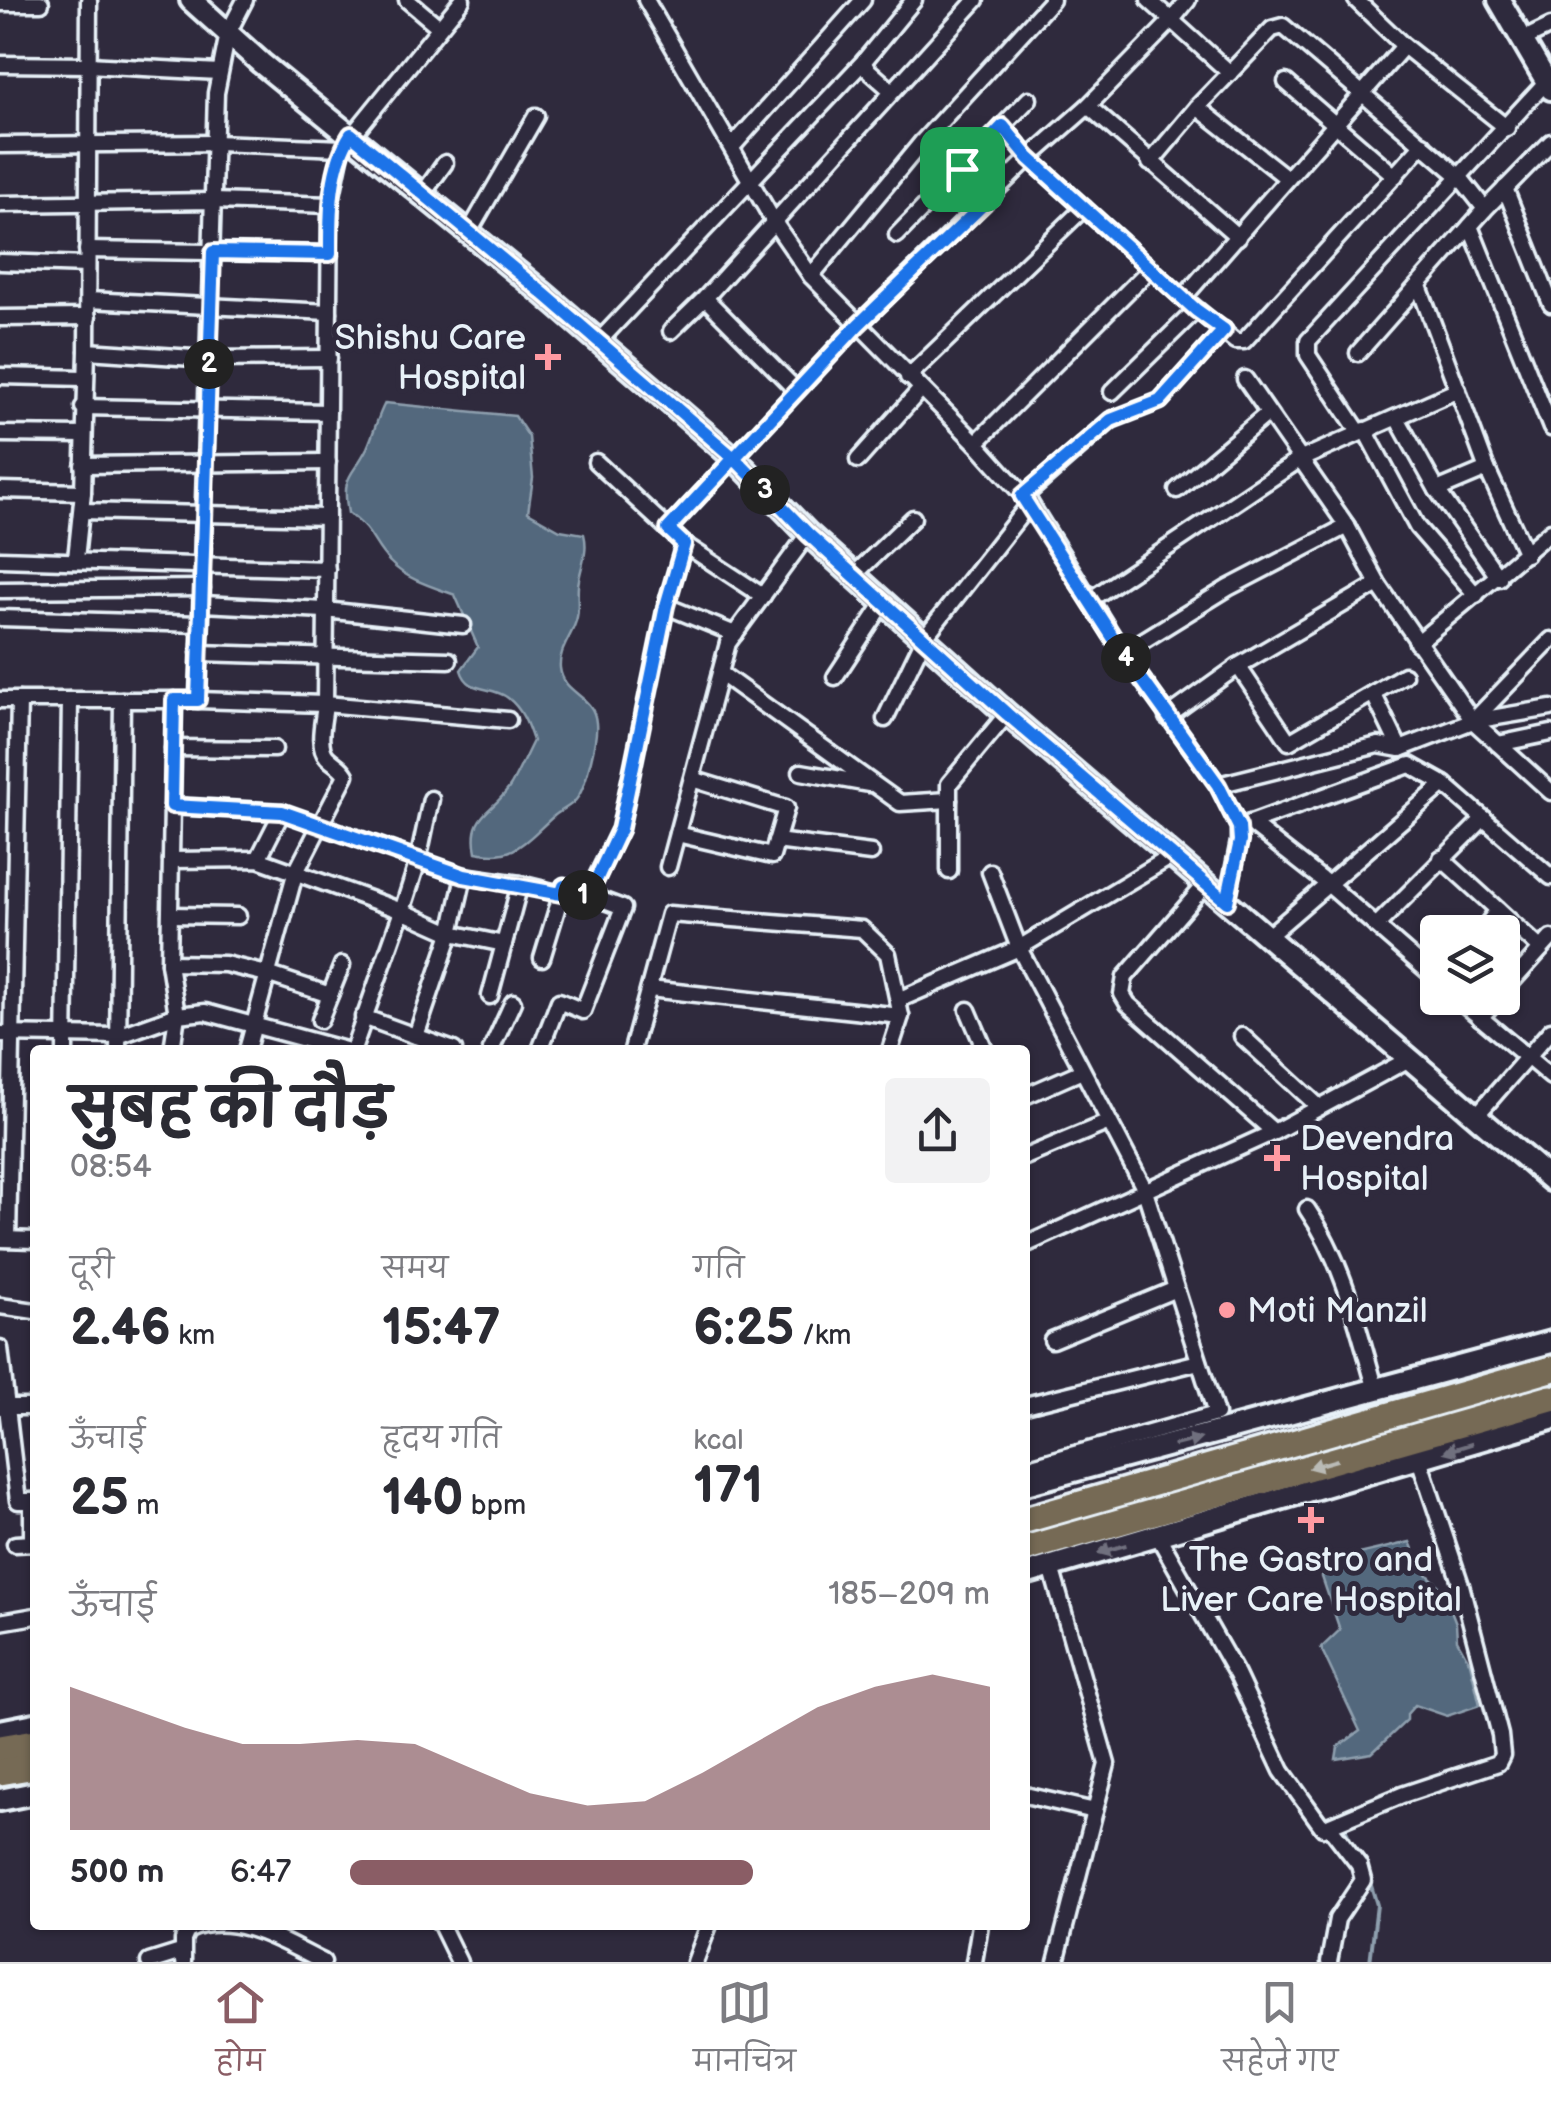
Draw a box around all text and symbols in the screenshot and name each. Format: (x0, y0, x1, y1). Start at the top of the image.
pin (920, 127, 1005, 212)
icon: arrive (935, 142, 990, 197)
place label: Shishu Care Hospital (334, 317, 526, 400)
pin: 2 (184, 339, 234, 389)
marker: Shishu Care Hospital (535, 344, 561, 370)
text: 2 (201, 347, 217, 380)
pin: 3 (740, 465, 790, 515)
text: 3 (757, 473, 773, 506)
pin: 4 (1101, 633, 1151, 683)
text: 4 (1118, 641, 1134, 674)
pin: 1 (558, 870, 608, 920)
text: 1 (577, 878, 589, 911)
map controls (1420, 915, 1520, 1015)
button: layers (1420, 915, 1520, 1015)
text: सुबह की दौड़ (70, 1077, 391, 1144)
button: share (885, 1078, 990, 1183)
place label: Devendra Hospital (1300, 1118, 1454, 1201)
marker: Devendra Hospital (1264, 1145, 1290, 1171)
text: 08:54 (70, 1148, 152, 1187)
text: दूरी (70, 1253, 114, 1286)
text: समय (382, 1253, 448, 1286)
text: गति (693, 1253, 744, 1286)
place label: Moti Manzil (1247, 1290, 1428, 1333)
text: 2.46 (70, 1299, 171, 1359)
text: 15:47 (382, 1299, 501, 1359)
text: 6:25 (693, 1299, 794, 1359)
marker: Moti Manzil (1216, 1299, 1238, 1321)
text: km (171, 1319, 215, 1352)
text: /km (794, 1319, 852, 1352)
text: ऊँचाई (70, 1423, 145, 1456)
text: हृदय गति (382, 1423, 501, 1456)
text: kcal (693, 1424, 744, 1457)
one-way arrow (1172, 1434, 1203, 1450)
one-way arrow (1442, 1441, 1472, 1456)
text: 171 (693, 1457, 763, 1517)
one-way arrow (1307, 1457, 1338, 1472)
text: 25 (70, 1469, 129, 1529)
text: 140 (382, 1469, 463, 1529)
text: m (129, 1489, 160, 1522)
text: bpm (463, 1489, 526, 1522)
marker: The Gastro and Liver Care Hospital (1298, 1507, 1324, 1533)
place label: The Gastro and Liver Care Hospital (1160, 1539, 1462, 1622)
one-way arrow (1097, 1542, 1127, 1557)
text: 185–209 m (828, 1575, 990, 1614)
text: ऊँचाई (70, 1587, 156, 1626)
text: 500 m (70, 1853, 164, 1892)
text: 6:47 (230, 1853, 291, 1892)
tab: होम (213, 1975, 268, 2092)
tab: मानचित्र (693, 1975, 796, 2092)
tab: सहेजे गए (1222, 1975, 1338, 2092)

